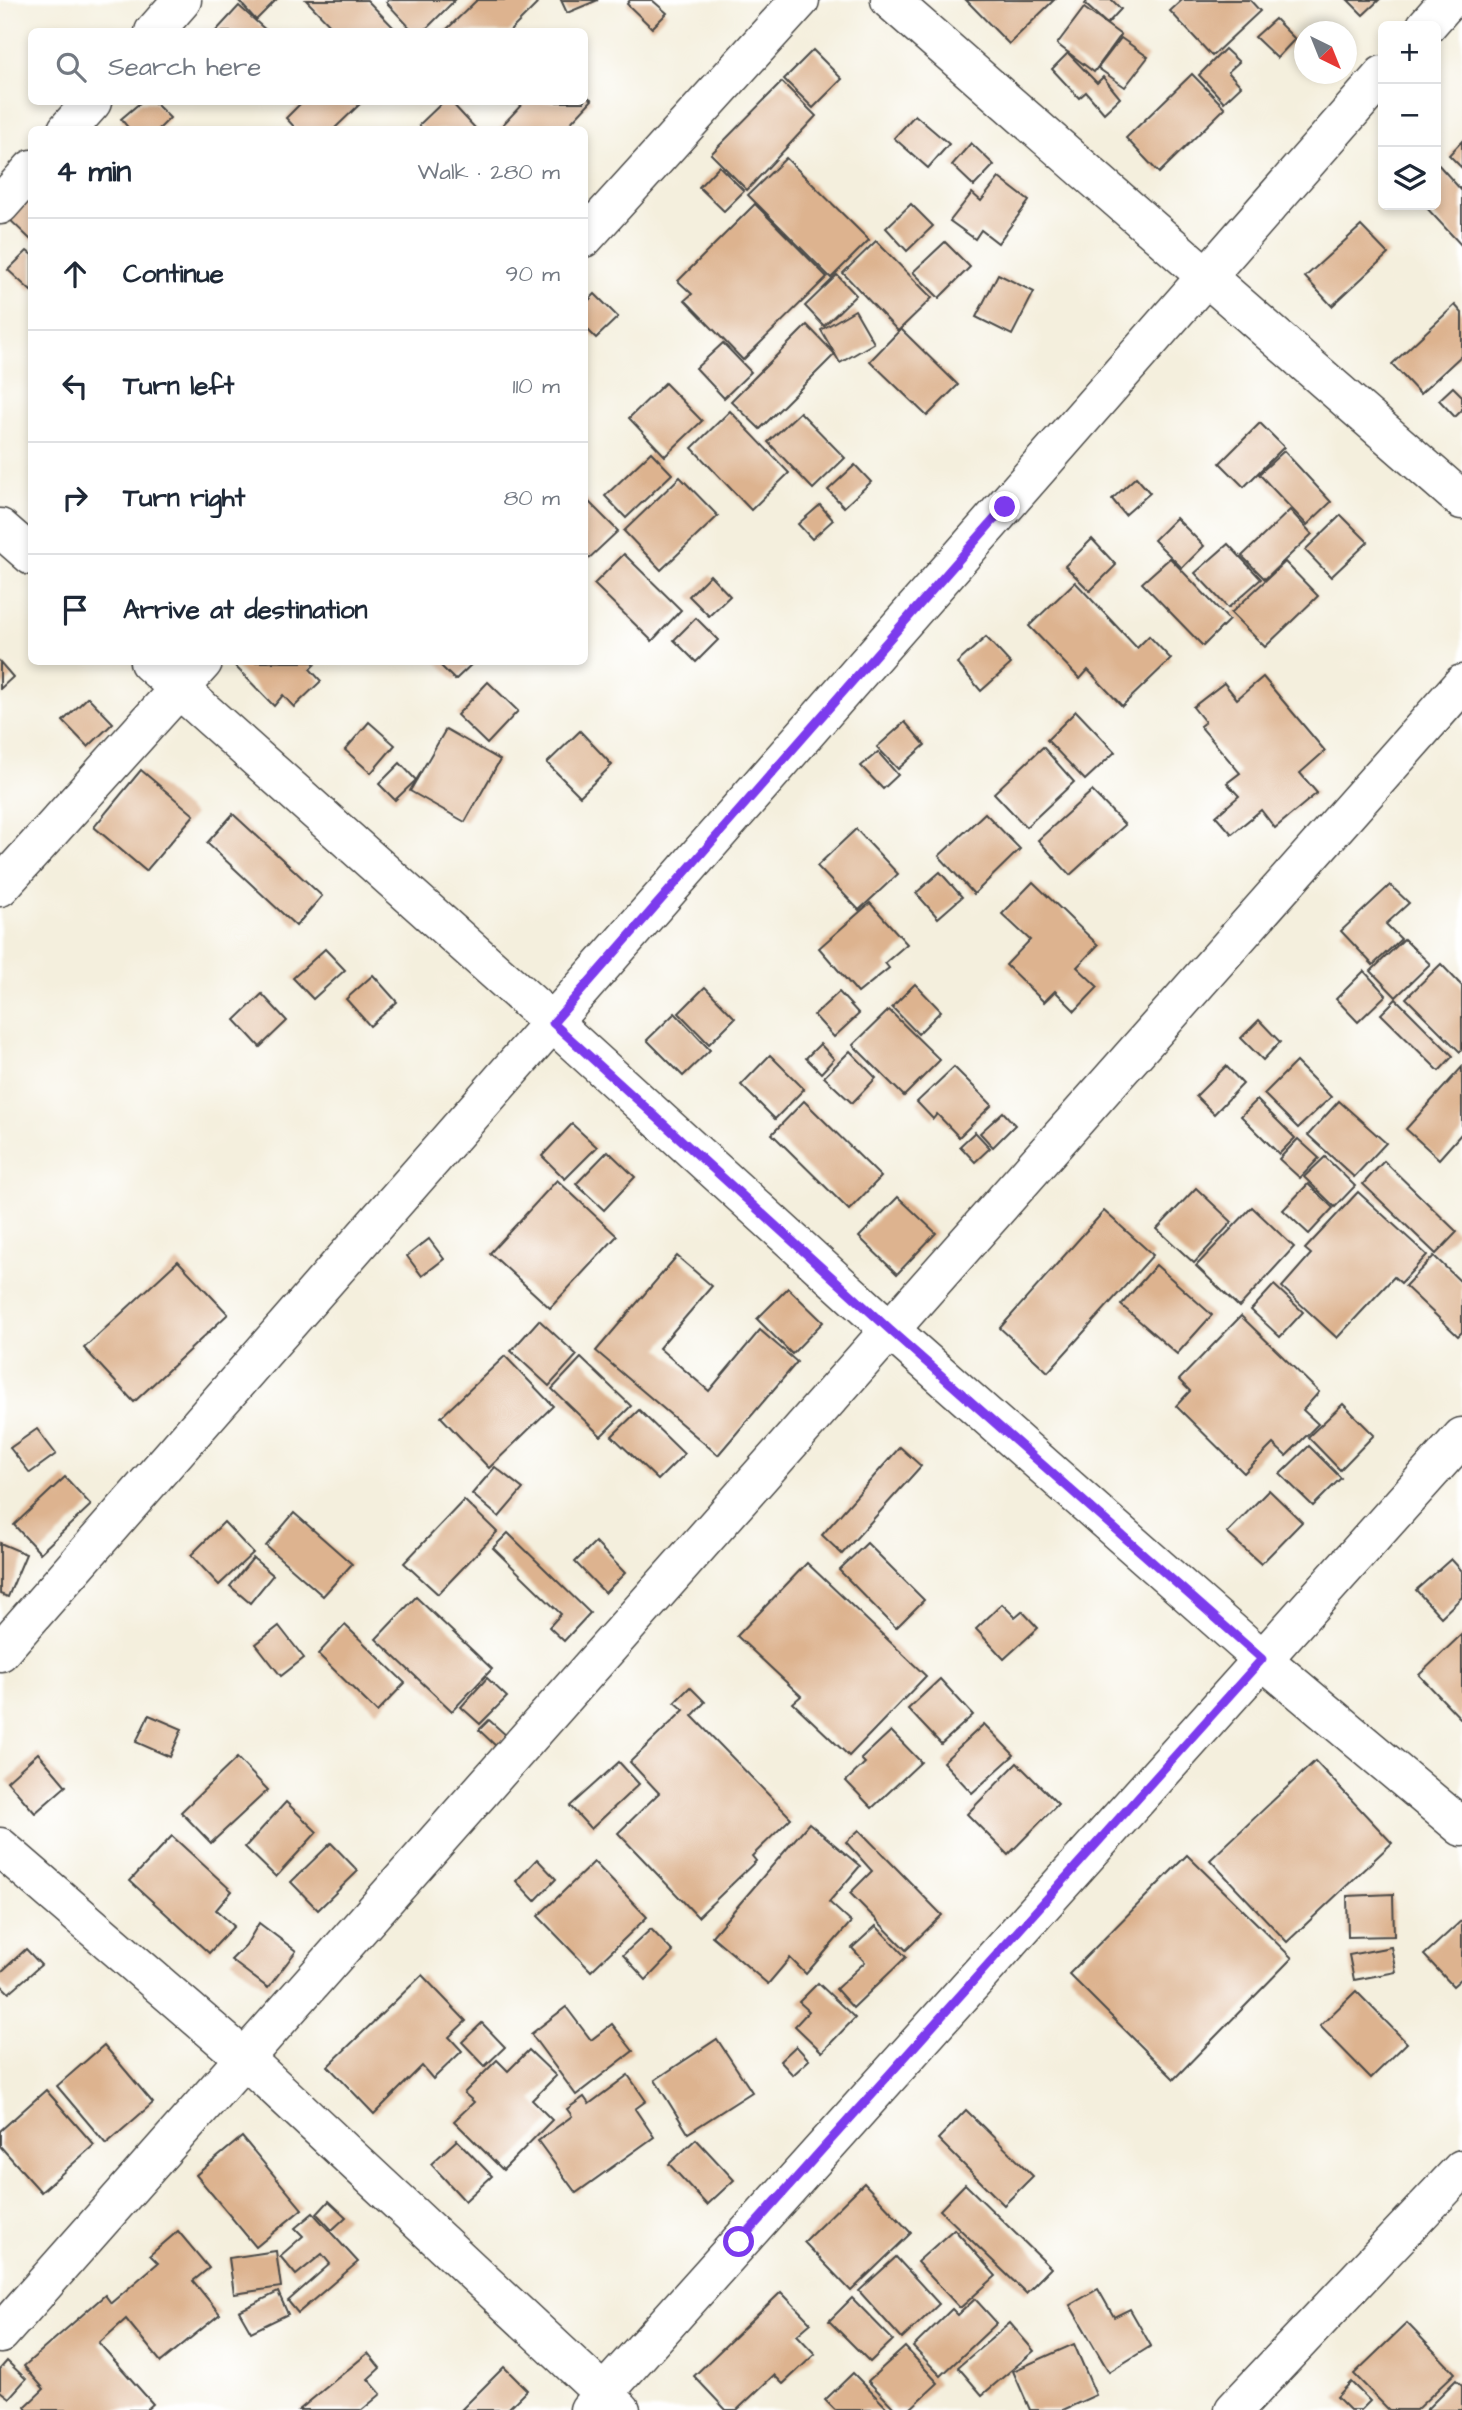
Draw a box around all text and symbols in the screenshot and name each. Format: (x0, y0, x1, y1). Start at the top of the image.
north arrow (1294, 21, 1357, 84)
map controls (1378, 21, 1441, 210)
button: + (1378, 21, 1441, 84)
search box (28, 28, 588, 105)
icon: search (52, 48, 90, 86)
text: Search here (108, 49, 261, 85)
button: − (1378, 84, 1441, 147)
button: layers (1378, 147, 1441, 210)
text: 4 min (56, 151, 131, 193)
text: Walk · 280 m (418, 156, 560, 188)
icon: ahead (56, 255, 94, 293)
text: Continue (123, 256, 224, 292)
text: 90 m (505, 258, 560, 290)
icon: left (56, 367, 94, 405)
text: Turn left (123, 368, 234, 404)
text: 110 m (512, 370, 560, 402)
icon: right (56, 479, 94, 517)
text: Turn right (123, 480, 245, 516)
text: 80 m (503, 482, 560, 514)
route end (989, 491, 1020, 522)
icon: arrive (56, 591, 94, 629)
text: Arrive at destination (123, 592, 368, 628)
route start (723, 2226, 754, 2257)

